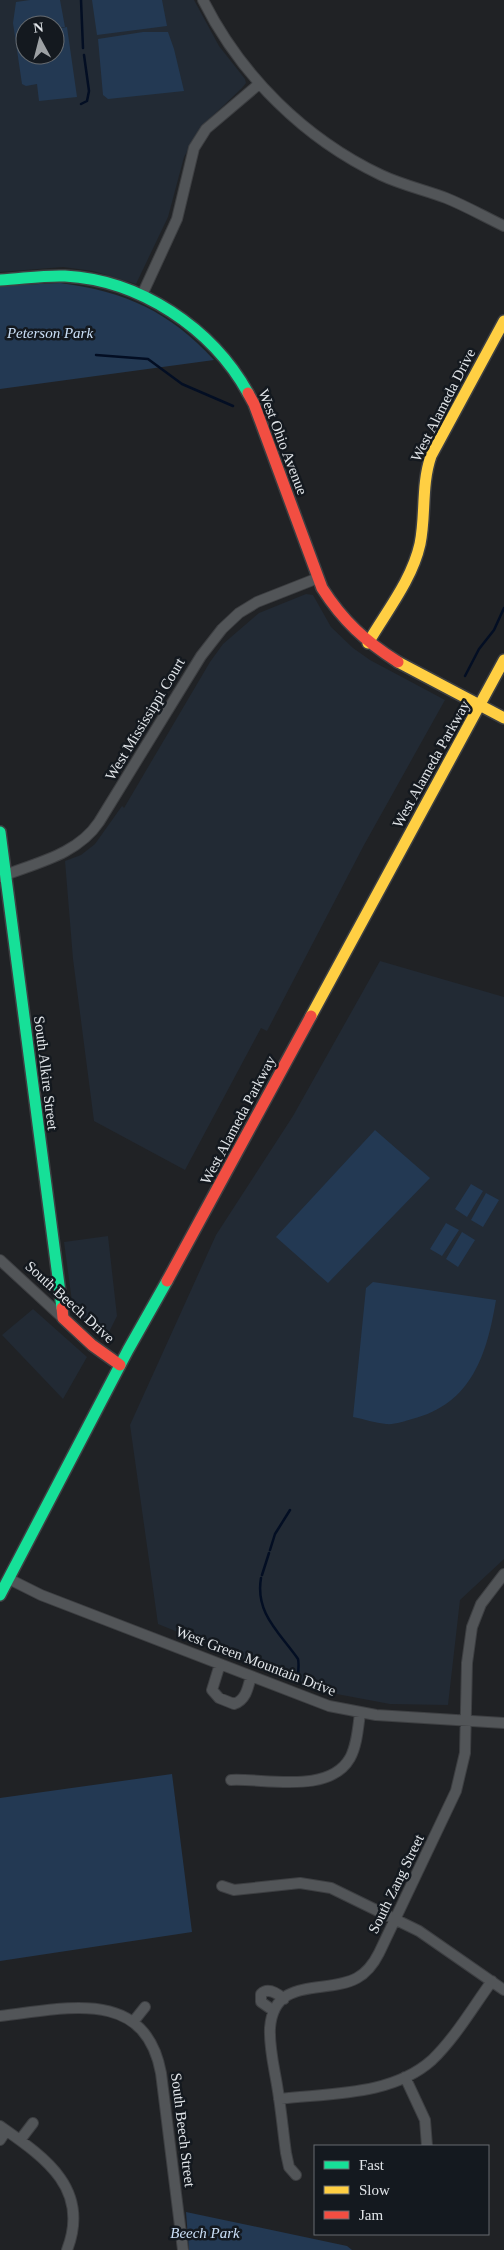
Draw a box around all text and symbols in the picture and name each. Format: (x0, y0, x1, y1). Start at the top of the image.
north arrow (15, 15, 65, 65)
text: N (33, 20, 44, 36)
park label: Peterson Park (6, 325, 93, 341)
street label: West Alameda Drive (408, 346, 479, 464)
street label: West Ohio Avenue (255, 387, 311, 497)
street label: West Mississippi Court (102, 654, 188, 783)
street label: West Alameda Parkway (389, 697, 473, 830)
street label: South Alkire Street (31, 1015, 61, 1132)
street label: West Alameda Parkway (197, 1053, 279, 1187)
street label: South Beech Drive (22, 1258, 118, 1346)
street label: West Green Mountain Drive (174, 1623, 339, 1699)
street label: South Zang Street (365, 1831, 427, 1936)
street label: South Beech Street (168, 2072, 198, 2189)
legend (314, 2145, 489, 2235)
text: Fast (359, 2157, 385, 2173)
text: Slow (359, 2182, 390, 2198)
text: Jam (359, 2207, 383, 2223)
park label: Beech Park (170, 2225, 240, 2241)

